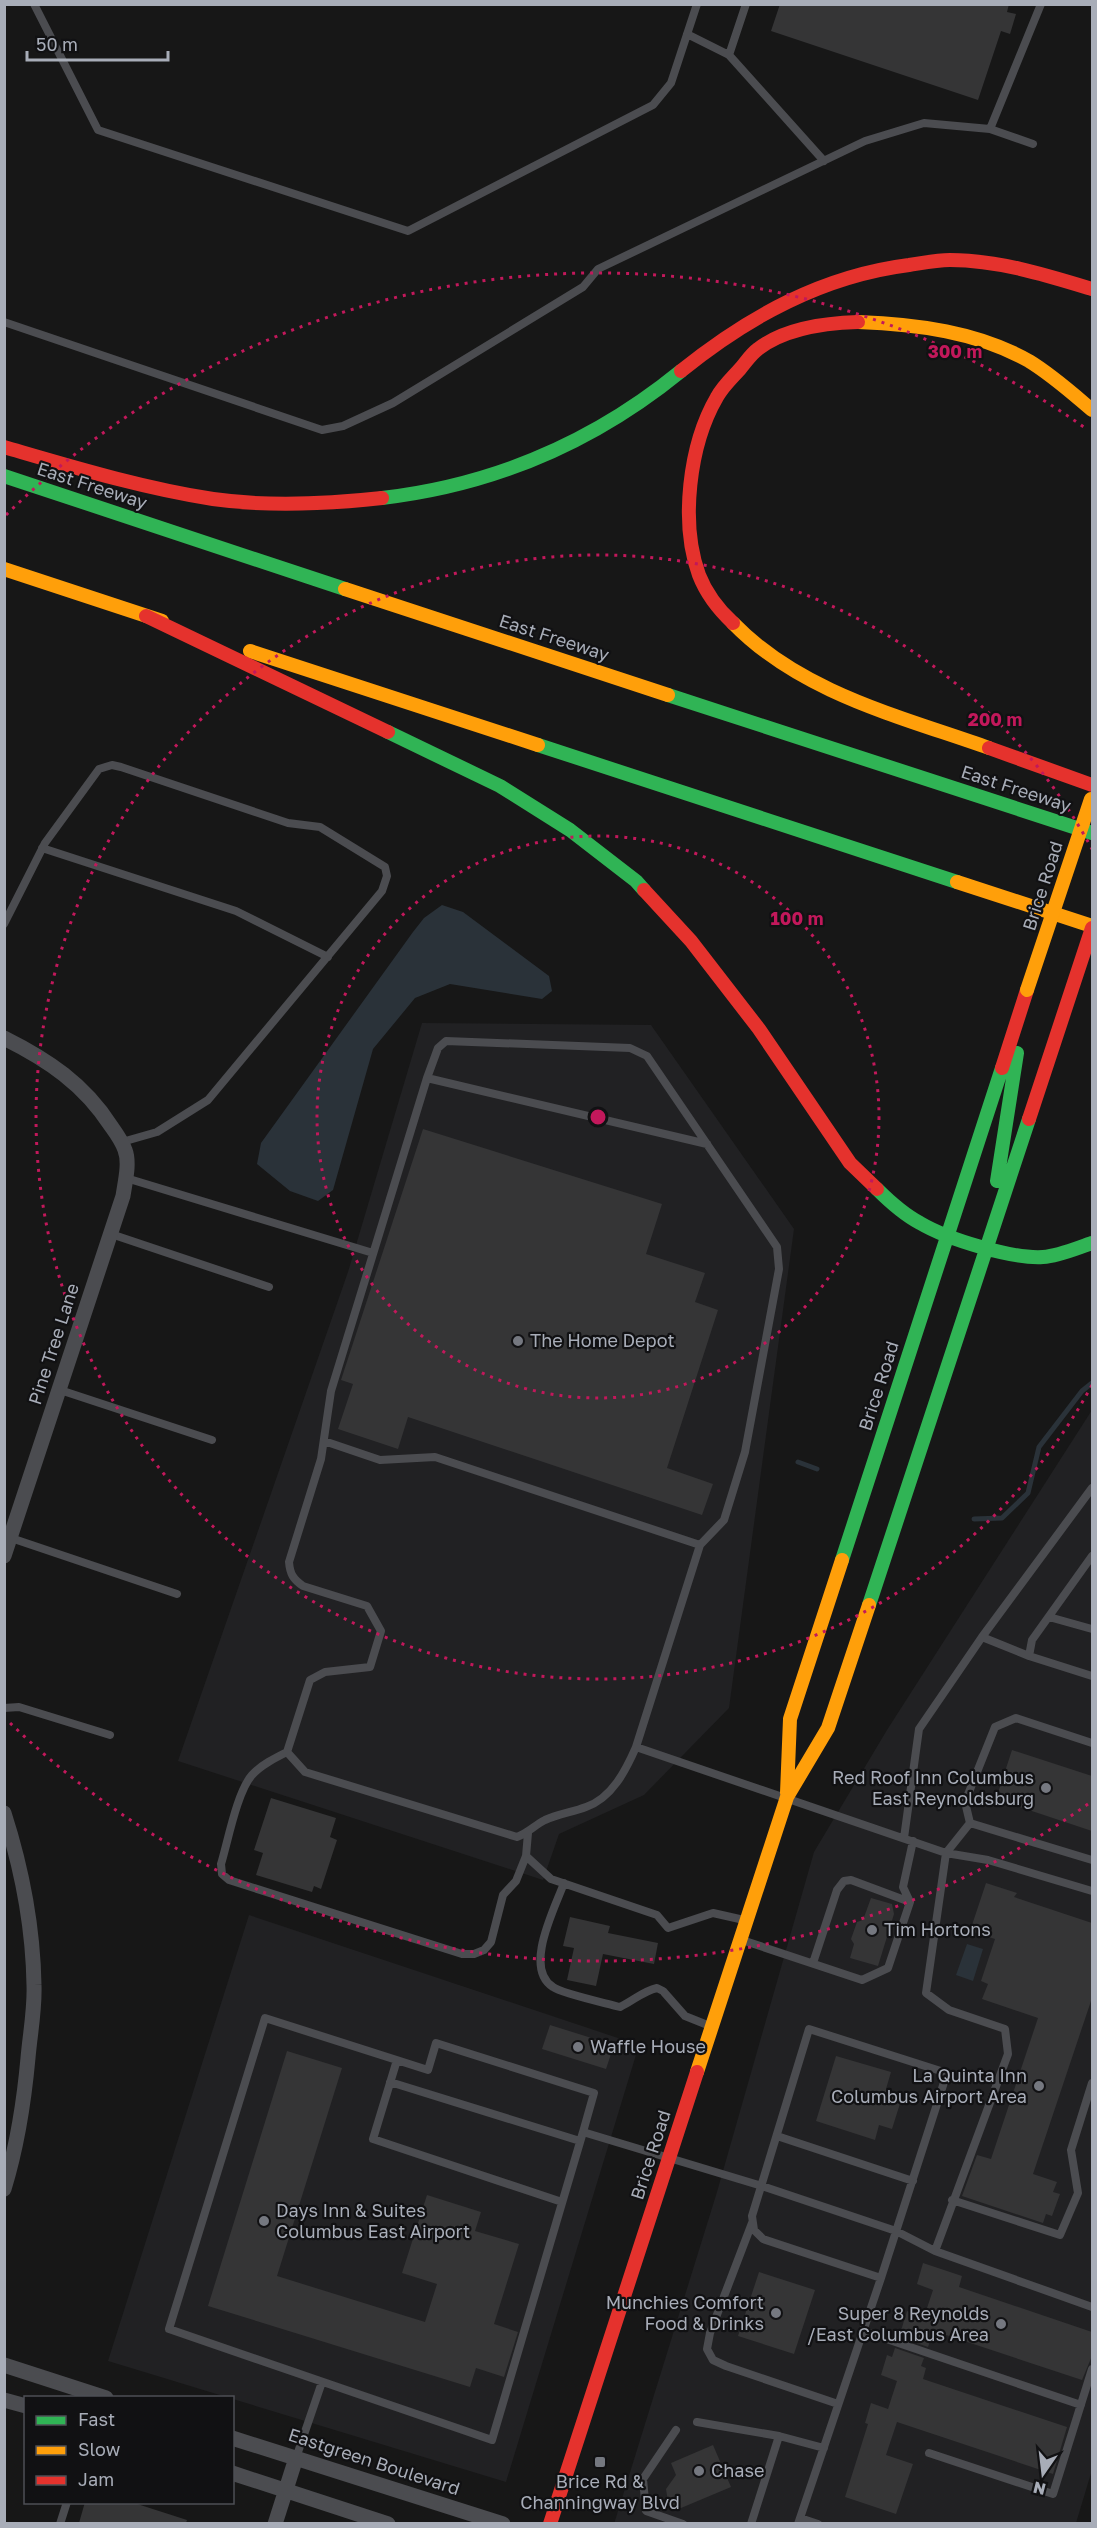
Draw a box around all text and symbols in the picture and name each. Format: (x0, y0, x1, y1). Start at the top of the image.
scale bar (27, 24, 168, 62)
text: 50 m (36, 33, 78, 55)
text: 300 m (928, 340, 982, 362)
street label: East Freeway (34, 457, 150, 513)
street label: East Freeway (496, 609, 612, 665)
text: 200 m (968, 708, 1022, 730)
street label: East Freeway (958, 760, 1074, 816)
street label: Brice Road (1017, 838, 1067, 933)
text: 100 m (771, 907, 823, 929)
centre of rings (588, 1107, 608, 1127)
street label: Pine Tree Lane (23, 1280, 83, 1407)
place label: The Home Depot (530, 1329, 675, 1351)
marker: The Home Depot (511, 1334, 525, 1348)
street label: Brice Road (853, 1338, 903, 1433)
place label: Red Roof Inn Columbus East Reynoldsburg (832, 1766, 1034, 1809)
marker: Red Roof Inn Columbus East Reynoldsburg (1039, 1781, 1053, 1795)
place label: Tim Hortons (884, 1918, 991, 1940)
marker: Tim Hortons (865, 1923, 879, 1937)
place label: Waffle House (590, 2035, 706, 2057)
marker: Waffle House (571, 2040, 585, 2054)
place label: La Quinta Inn Columbus Airport Area (831, 2064, 1027, 2107)
marker: La Quinta Inn Columbus Airport Area (1032, 2079, 1046, 2093)
street label: Brice Road (625, 2107, 675, 2202)
place label: Days Inn & Suites Columbus East Airport (276, 2199, 470, 2242)
marker: Days Inn & Suites Columbus East Airport (257, 2214, 271, 2228)
place label: Munchies Comfort Food & Drinks (606, 2291, 764, 2334)
place label: Super 8 Reynolds /East Columbus Area (807, 2302, 989, 2345)
marker: Munchies Comfort Food & Drinks (769, 2306, 783, 2320)
marker: Super 8 Reynolds /East Columbus Area (994, 2317, 1008, 2331)
legend (24, 2396, 234, 2504)
text: Fast (78, 2408, 115, 2430)
street label: Eastgreen Boulevard (286, 2423, 463, 2499)
text: Slow (78, 2438, 121, 2460)
north arrow (1013, 2444, 1073, 2504)
marker: Brice Rd & Channingway Blvd (593, 2455, 607, 2469)
place label: Chase (711, 2459, 764, 2481)
marker: Chase (692, 2464, 706, 2478)
text: Jam (78, 2468, 114, 2490)
place label: Brice Rd & Channingway Blvd (520, 2470, 680, 2513)
text: N (1031, 2477, 1048, 2500)

